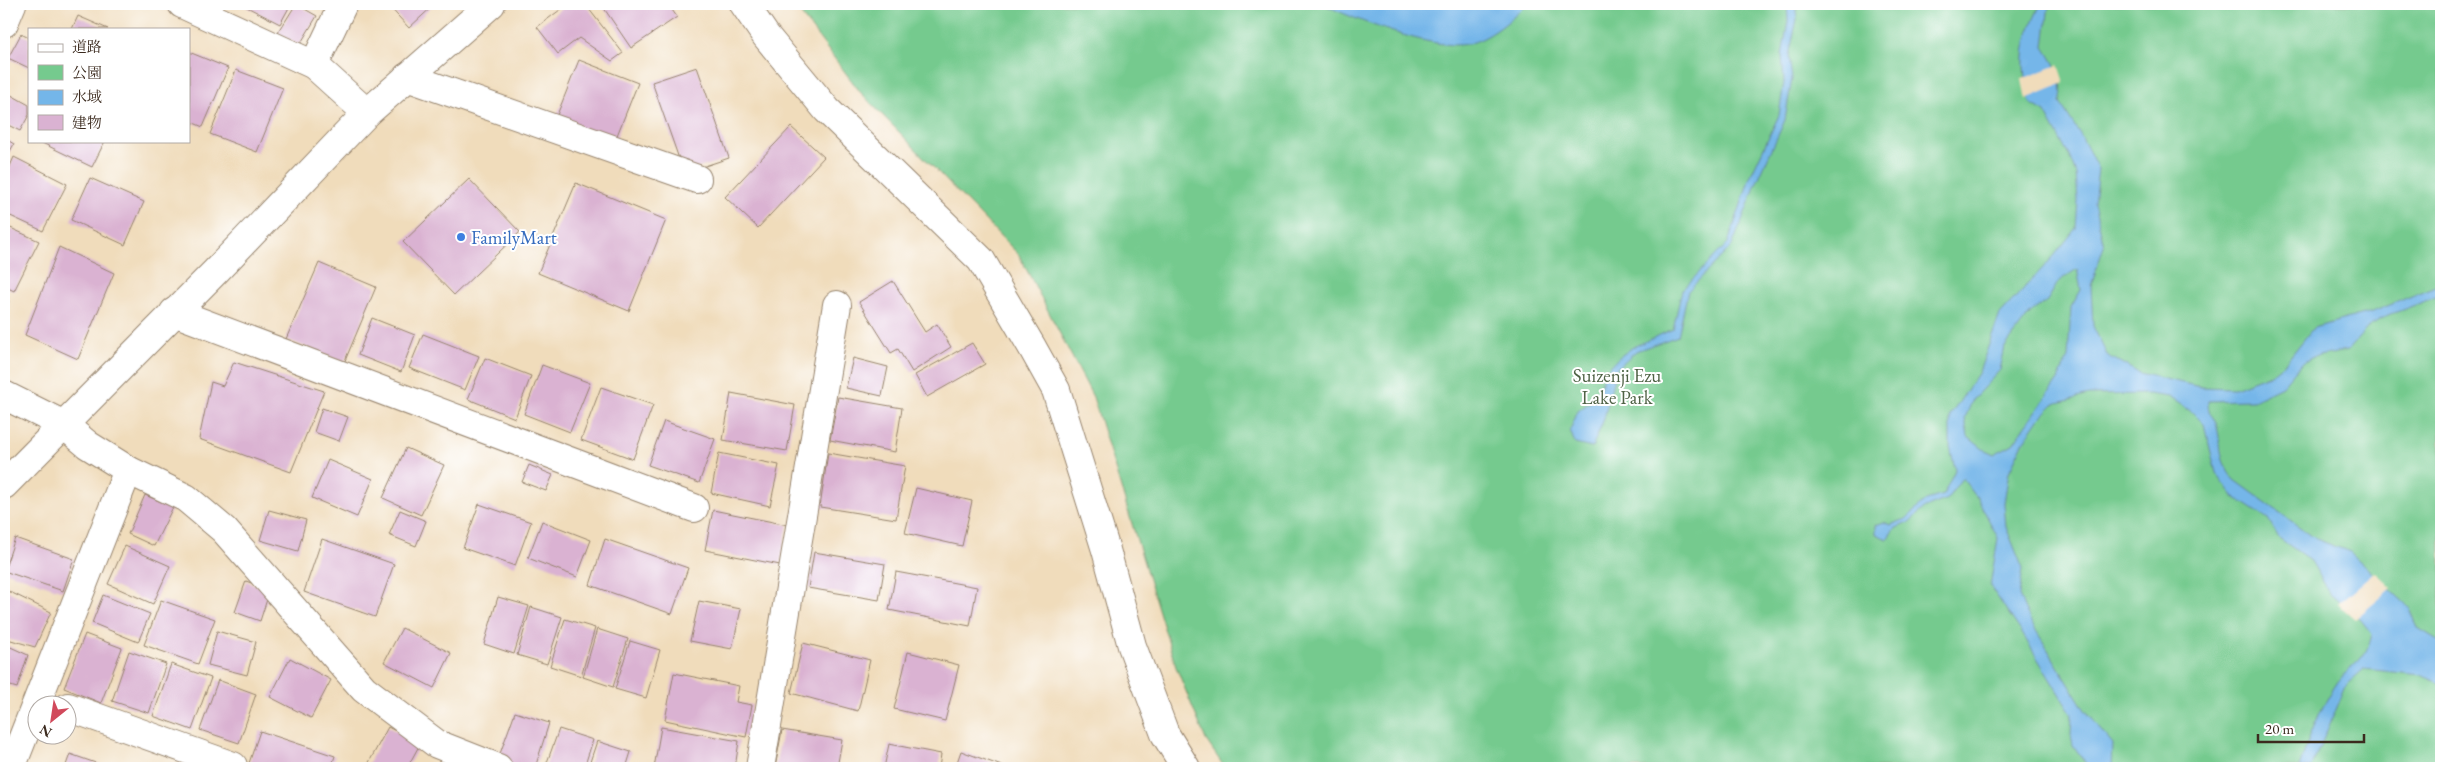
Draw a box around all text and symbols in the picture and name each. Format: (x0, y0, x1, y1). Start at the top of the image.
legend (28, 28, 190, 142)
text: 道路 (72, 37, 102, 56)
text: 公園 (72, 63, 102, 82)
text: 水域 (72, 87, 102, 106)
text: 建物 (72, 113, 102, 132)
place label: FamilyMart (471, 225, 557, 250)
marker: FamilyMart (455, 231, 467, 243)
park label: Suizenji Ezu Lake Park (1573, 363, 1661, 410)
north arrow (28, 694, 78, 744)
scale bar (2258, 712, 2364, 744)
text: 20 m (2265, 719, 2294, 738)
text: N (36, 720, 55, 742)

